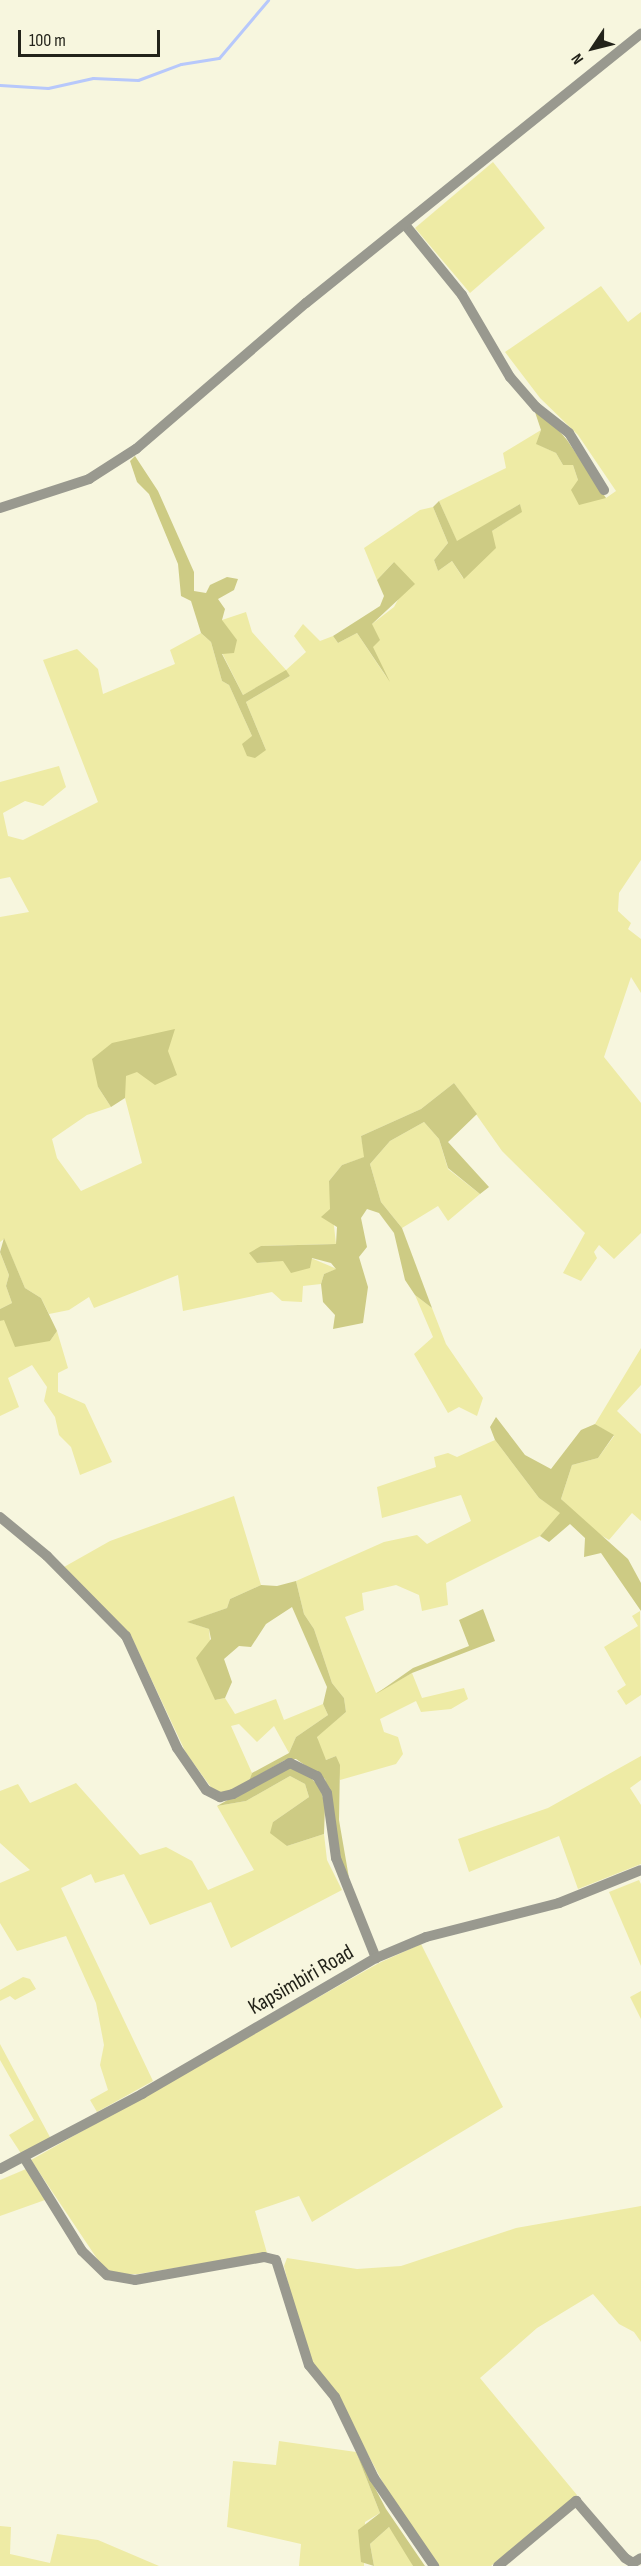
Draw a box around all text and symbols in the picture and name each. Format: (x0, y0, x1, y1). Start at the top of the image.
scale bar (21, 18, 164, 56)
north arrow (563, 18, 623, 78)
text: 100 m (29, 30, 66, 51)
text: N (568, 50, 588, 68)
street label: Kapsimbiri Road (244, 1939, 358, 2021)

